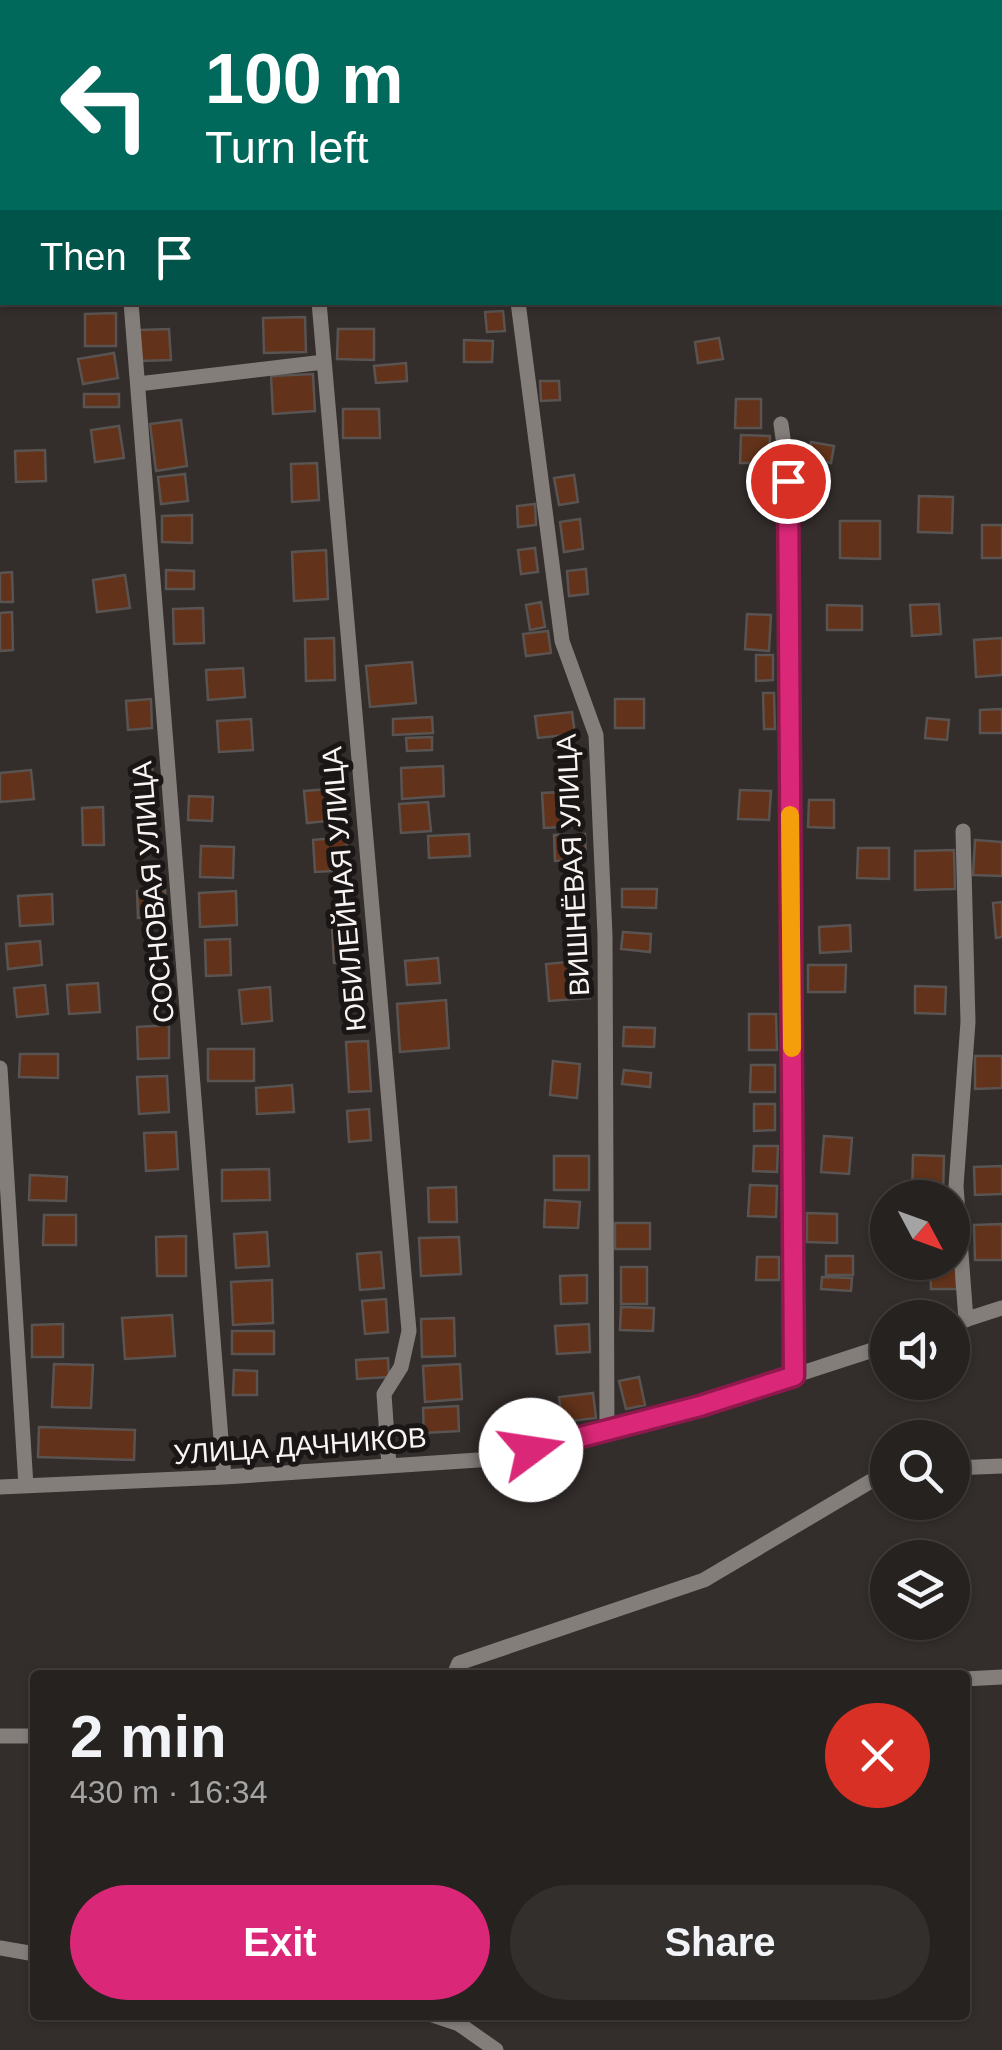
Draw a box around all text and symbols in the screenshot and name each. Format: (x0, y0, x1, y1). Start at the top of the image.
icon: left (40, 40, 170, 170)
text: 100 m (205, 40, 403, 118)
text: Turn left (205, 122, 368, 173)
icon: arrive (147, 230, 202, 285)
text: Then (40, 236, 127, 278)
pin (746, 439, 831, 524)
icon: arrive (761, 454, 816, 509)
street label: ВИШНЁВАЯ УЛИЦА (551, 733, 595, 997)
street label: ЮБИЛЕЙНАЯ УЛИЦА (316, 745, 372, 1033)
street label: СОСНОВАЯ УЛИЦА (126, 759, 180, 1024)
north arrow (870, 1180, 970, 1280)
map controls (870, 1180, 970, 1640)
button: sound (870, 1300, 970, 1400)
position arrow (479, 1398, 583, 1502)
button: search (870, 1420, 970, 1520)
street label: УЛИЦА ДАЧНИКОВ (173, 1422, 427, 1470)
button: layers (870, 1540, 970, 1640)
text: 2 min (70, 1703, 227, 1770)
button: close (825, 1703, 930, 1808)
text: 430 m · 16:34 (70, 1774, 267, 1810)
button: Exit (70, 1885, 490, 2000)
button: Share (510, 1885, 930, 2000)

